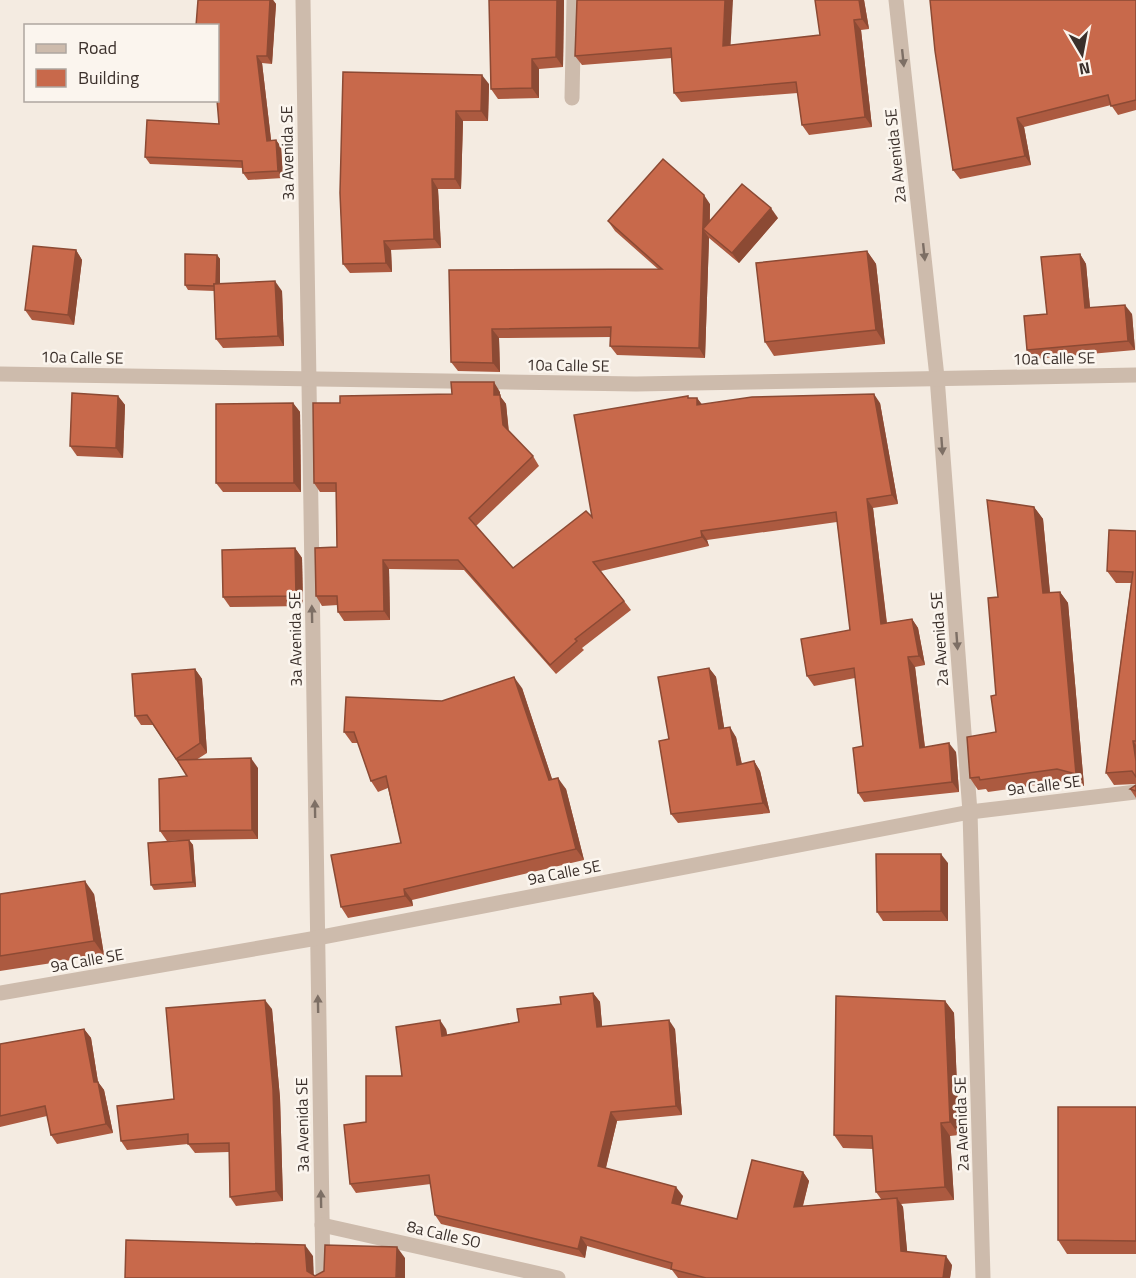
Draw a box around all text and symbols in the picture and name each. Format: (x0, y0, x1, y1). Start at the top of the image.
legend (24, 24, 219, 102)
north arrow (1052, 24, 1112, 84)
text: Road (78, 34, 117, 61)
one-way arrow (898, 49, 907, 68)
text: N (1077, 56, 1092, 82)
text: Building (78, 64, 139, 91)
street label: 3a Avenida SE (274, 105, 300, 201)
street label: 2a Avenida SE (878, 107, 912, 204)
one-way arrow (919, 243, 929, 262)
street label: 10a Calle SE (40, 344, 124, 370)
street label: 10a Calle SE (1012, 345, 1096, 371)
street label: 10a Calle SE (526, 352, 610, 378)
one-way arrow (938, 437, 947, 456)
street label: 3a Avenida SE (282, 591, 308, 687)
street label: 2a Avenida SE (924, 591, 954, 687)
one-way arrow (308, 604, 317, 623)
one-way arrow (952, 631, 962, 650)
street label: 9a Calle SE (1006, 769, 1082, 801)
one-way arrow (311, 799, 320, 818)
street label: 9a Calle SE (526, 853, 603, 891)
street label: 9a Calle SE (49, 942, 126, 978)
one-way arrow (313, 994, 323, 1013)
street label: 2a Avenida SE (947, 1076, 975, 1172)
street label: 3a Avenida SE (289, 1077, 315, 1173)
one-way arrow (316, 1189, 326, 1208)
street label: 8a Calle SO (405, 1214, 483, 1254)

